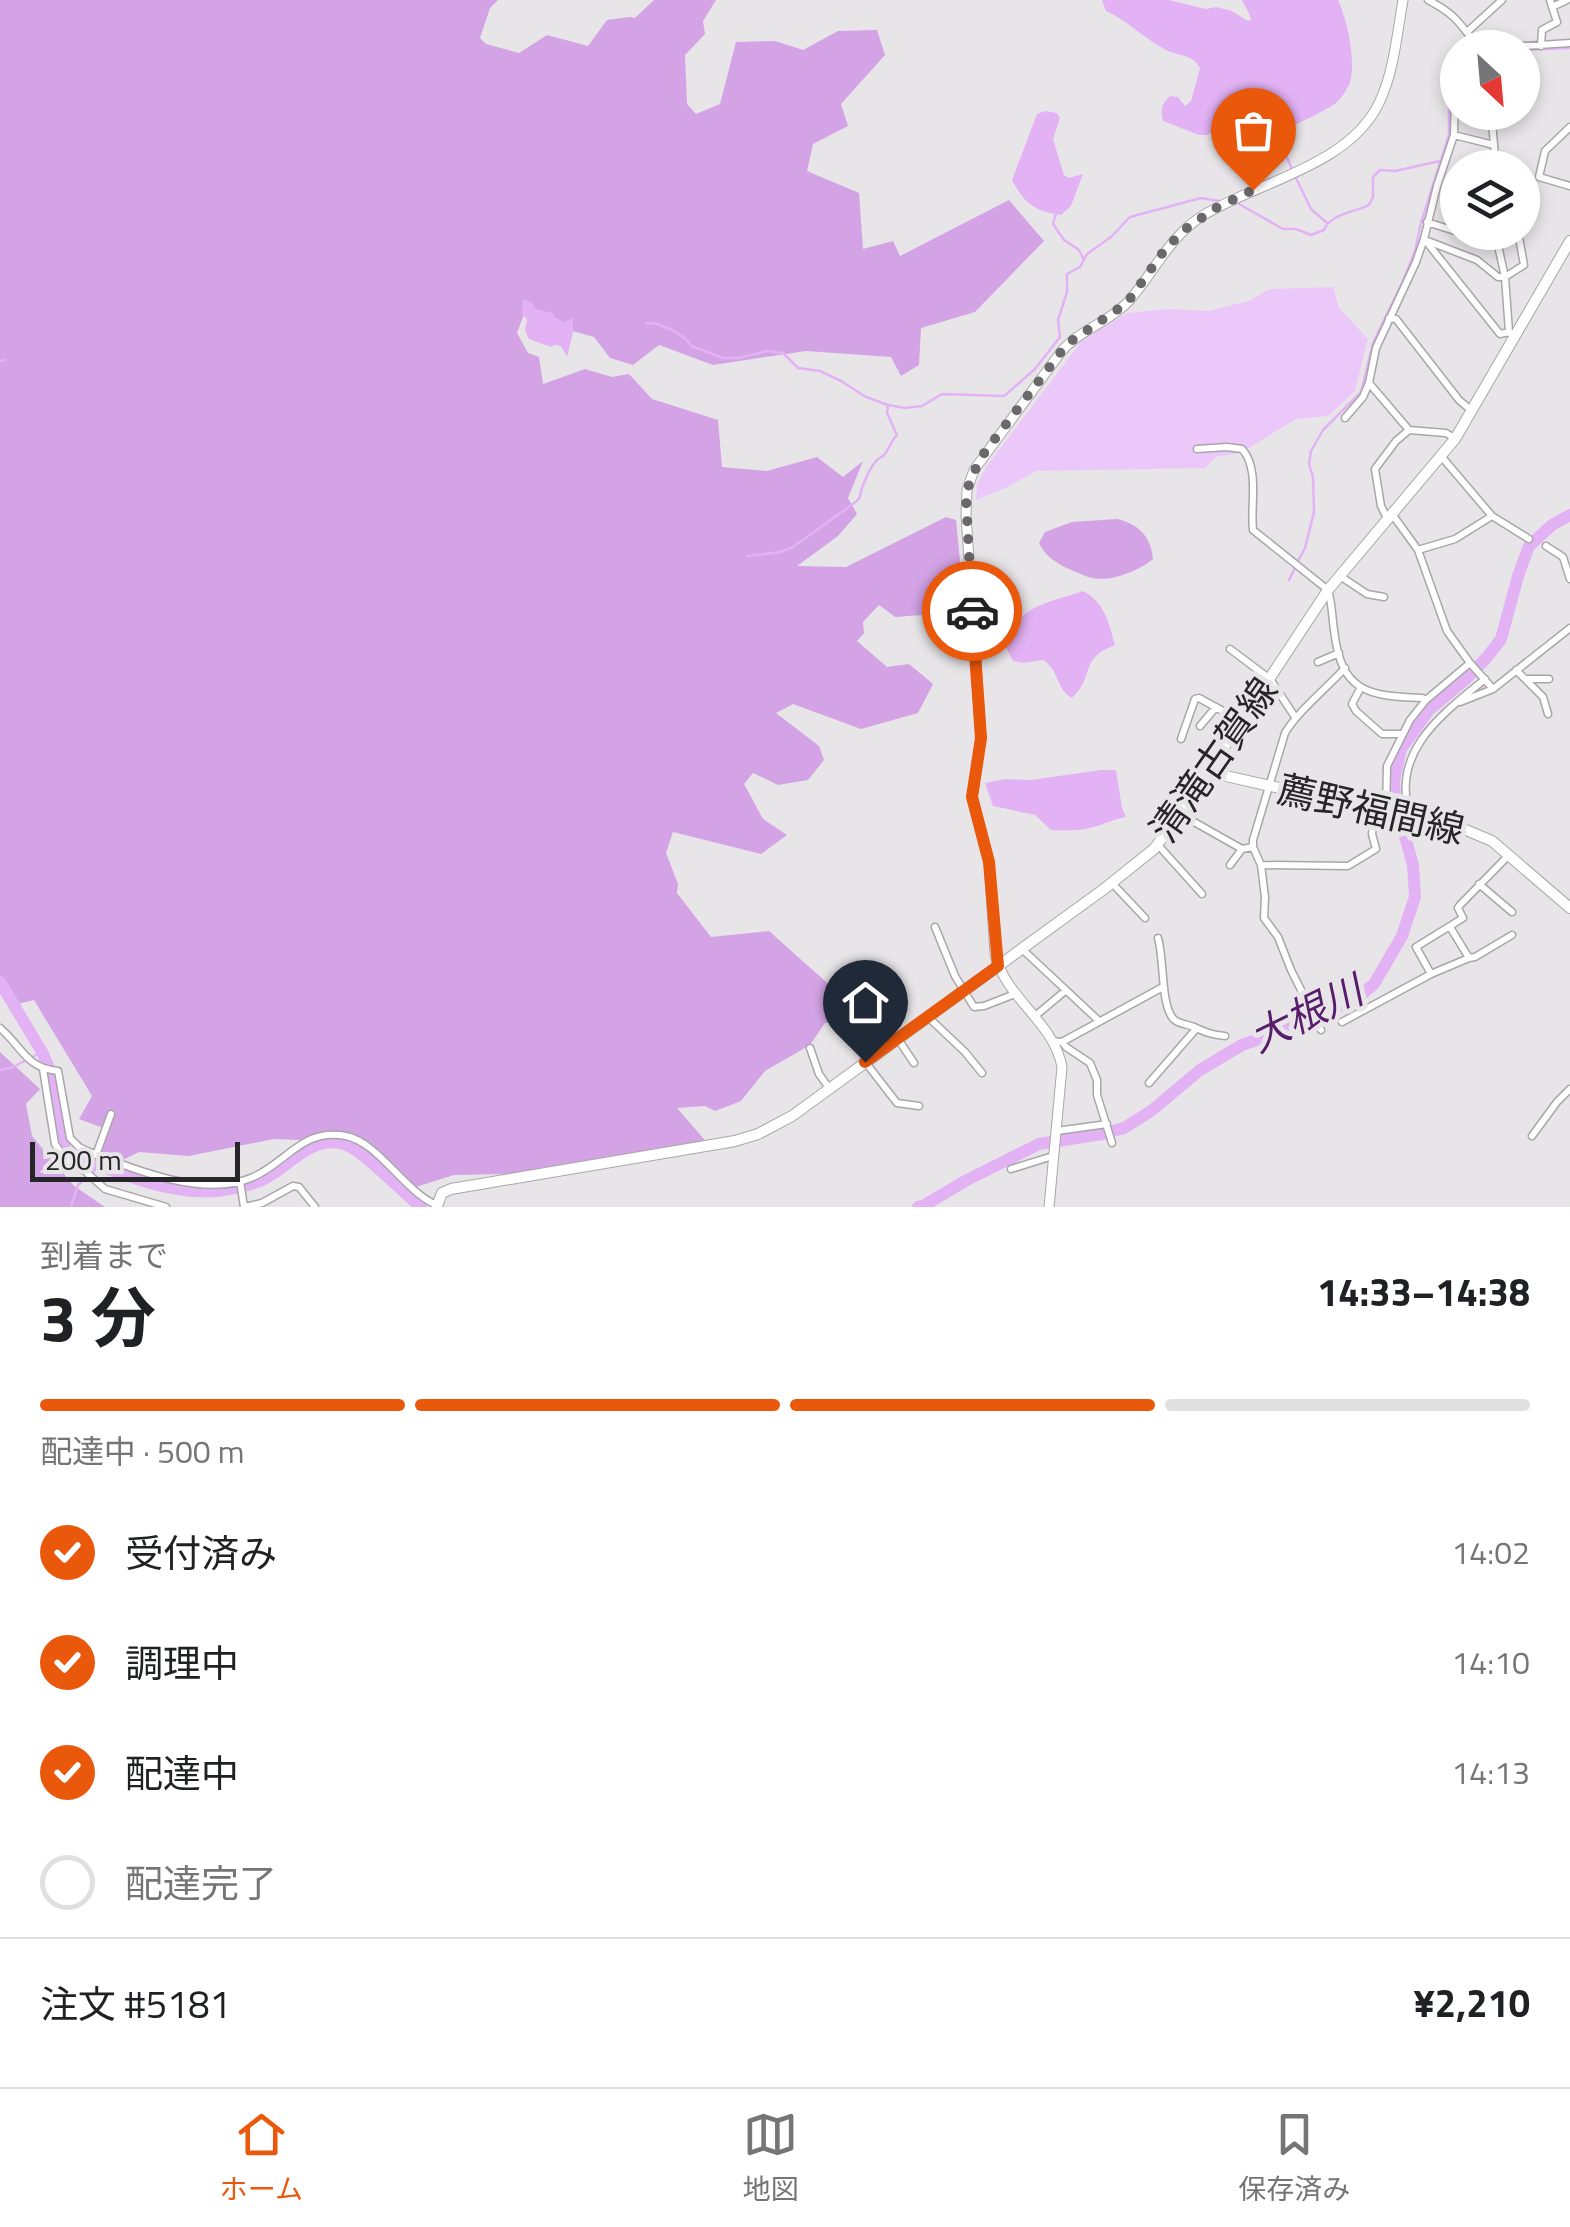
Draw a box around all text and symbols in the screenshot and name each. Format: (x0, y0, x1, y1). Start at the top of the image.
north arrow (1440, 30, 1540, 130)
map controls (1440, 30, 1540, 250)
pin (1211, 88, 1296, 191)
icon: bag (1226, 103, 1281, 158)
button: layers (1440, 150, 1540, 250)
courier (922, 561, 1022, 661)
icon: car (945, 584, 1000, 639)
street label: 清滝古賀線 (1135, 665, 1291, 854)
street label: 薦野福間線 (1272, 759, 1470, 859)
water label: 大根川 (1238, 958, 1377, 1067)
pin (823, 960, 908, 1063)
icon: home (838, 975, 893, 1030)
scale bar (30, 1137, 240, 1182)
text: 200 m (45, 1138, 122, 1181)
text: 到着まで (40, 1231, 168, 1279)
text: 14:33–14:38 (1317, 1263, 1530, 1321)
text: 3 分 (40, 1267, 156, 1366)
text: 配達中 · 500 m (40, 1427, 245, 1475)
text: 受付済み (125, 1524, 277, 1582)
icon: check (40, 1525, 95, 1580)
text: 14:02 (1451, 1528, 1530, 1576)
text: 調理中 (125, 1634, 239, 1692)
icon: check (40, 1635, 95, 1690)
text: 14:10 (1451, 1638, 1530, 1686)
text: 配達中 (125, 1744, 239, 1802)
icon: check (40, 1745, 95, 1800)
text: 14:13 (1451, 1748, 1530, 1796)
text: 配達完了 (125, 1854, 277, 1912)
text: ¥2,210 (1414, 1974, 1530, 2032)
text: 注文 #5181 (40, 1975, 231, 2033)
tab: ホーム (220, 2107, 303, 2210)
tab: 地図 (743, 2107, 799, 2210)
tab: 保存済み (1238, 2107, 1350, 2210)

